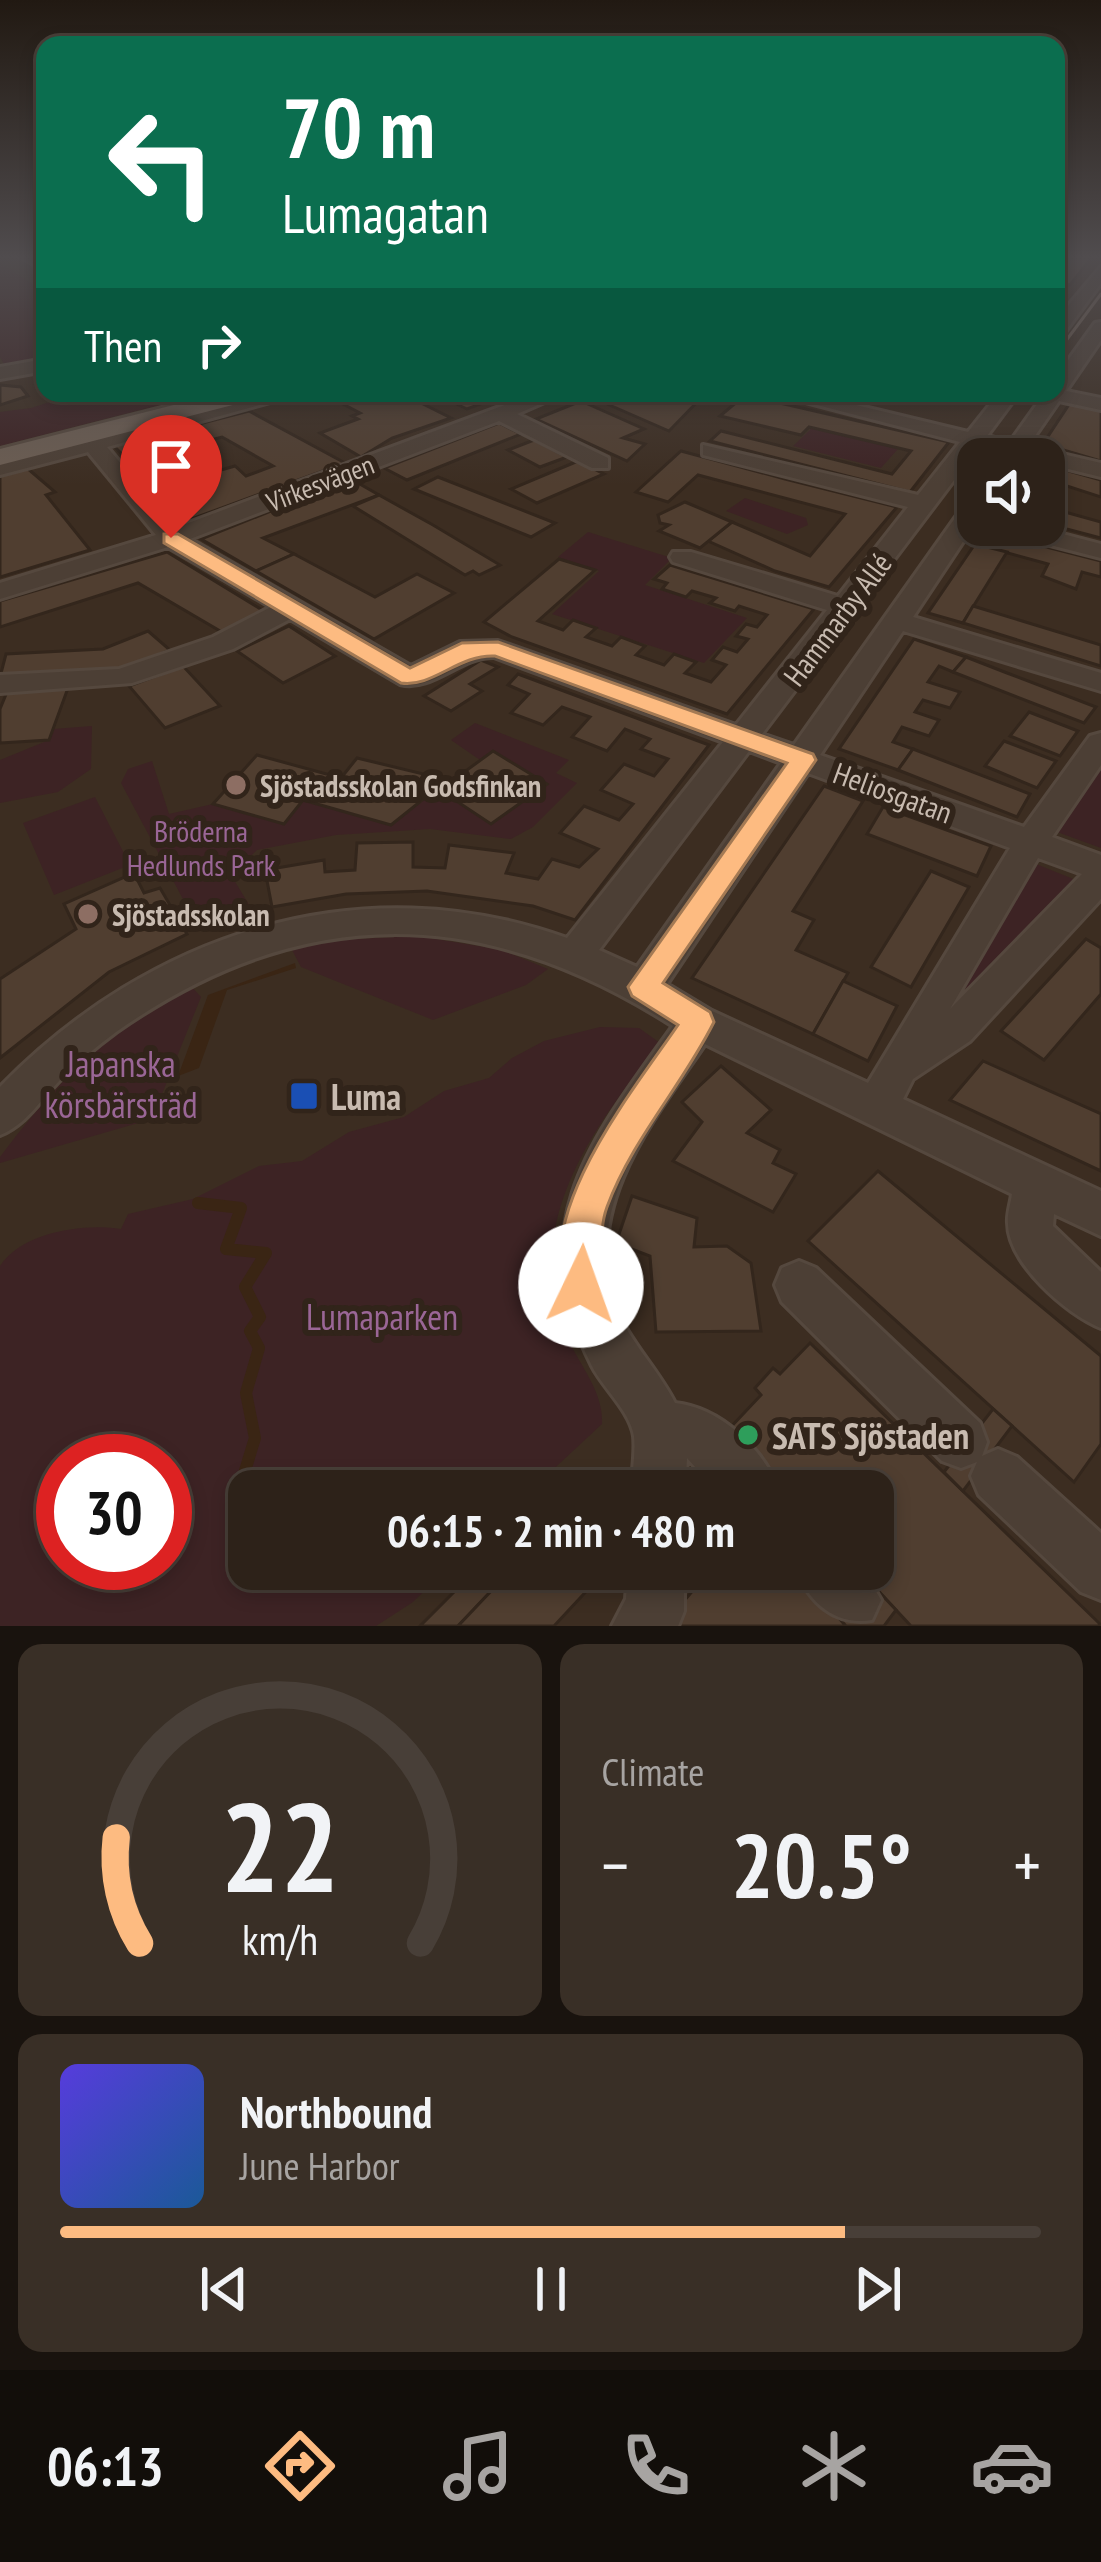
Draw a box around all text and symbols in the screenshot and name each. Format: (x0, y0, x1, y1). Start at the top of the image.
text: 70 m (282, 72, 435, 181)
icon: left (84, 84, 240, 240)
text: Lumagatan (282, 178, 489, 248)
icon: right (186, 312, 252, 378)
text: Then (84, 316, 162, 374)
pin (120, 415, 222, 538)
icon: arrive (138, 433, 204, 499)
map controls (957, 438, 1065, 546)
button: sound (957, 438, 1065, 546)
street label: Virkesvägen (261, 447, 378, 519)
street label: Hammarby Allé (774, 545, 900, 693)
street label: Heliosgatan (828, 753, 958, 831)
place label: Sjöstadsskolan Godsfinkan (260, 766, 541, 805)
marker: Sjöstadsskolan Godsfinkan (223, 772, 249, 798)
park label: Bröderna Hedlunds Park (127, 811, 276, 884)
place label: Sjöstadsskolan (112, 895, 270, 934)
marker: Sjöstadsskolan (75, 901, 101, 927)
park label: Japanska körsbärsträd (44, 1040, 198, 1128)
place label: Luma (331, 1073, 401, 1120)
marker: Luma (288, 1080, 320, 1112)
position arrow (518, 1222, 644, 1348)
park label: Lumaparken (306, 1293, 458, 1340)
place label: SATS Sjöstaden (772, 1412, 969, 1459)
marker: SATS Sjöstaden (735, 1422, 761, 1448)
speed limit sign: 30 (36, 1434, 192, 1590)
text: 06:15 · 2 min · 480 m (387, 1501, 735, 1559)
text: Climate (602, 1746, 704, 1797)
text: 22 (220, 1765, 339, 1926)
text: 20.5° (731, 1806, 912, 1923)
text: − (602, 1822, 629, 1907)
text: + (1014, 1822, 1041, 1907)
text: km/h (242, 1911, 318, 1967)
text: Northbound (240, 2082, 432, 2140)
text: June Harbor (240, 2140, 399, 2191)
icon: previous (191, 2256, 257, 2322)
icon: pause (518, 2256, 584, 2322)
icon: next (845, 2256, 911, 2322)
icon: directions (258, 2424, 342, 2508)
icon: music (436, 2424, 520, 2508)
icon: phone (614, 2424, 698, 2508)
icon: climate (792, 2424, 876, 2508)
icon: car (970, 2424, 1054, 2508)
text: 06:13 (47, 2431, 164, 2501)

